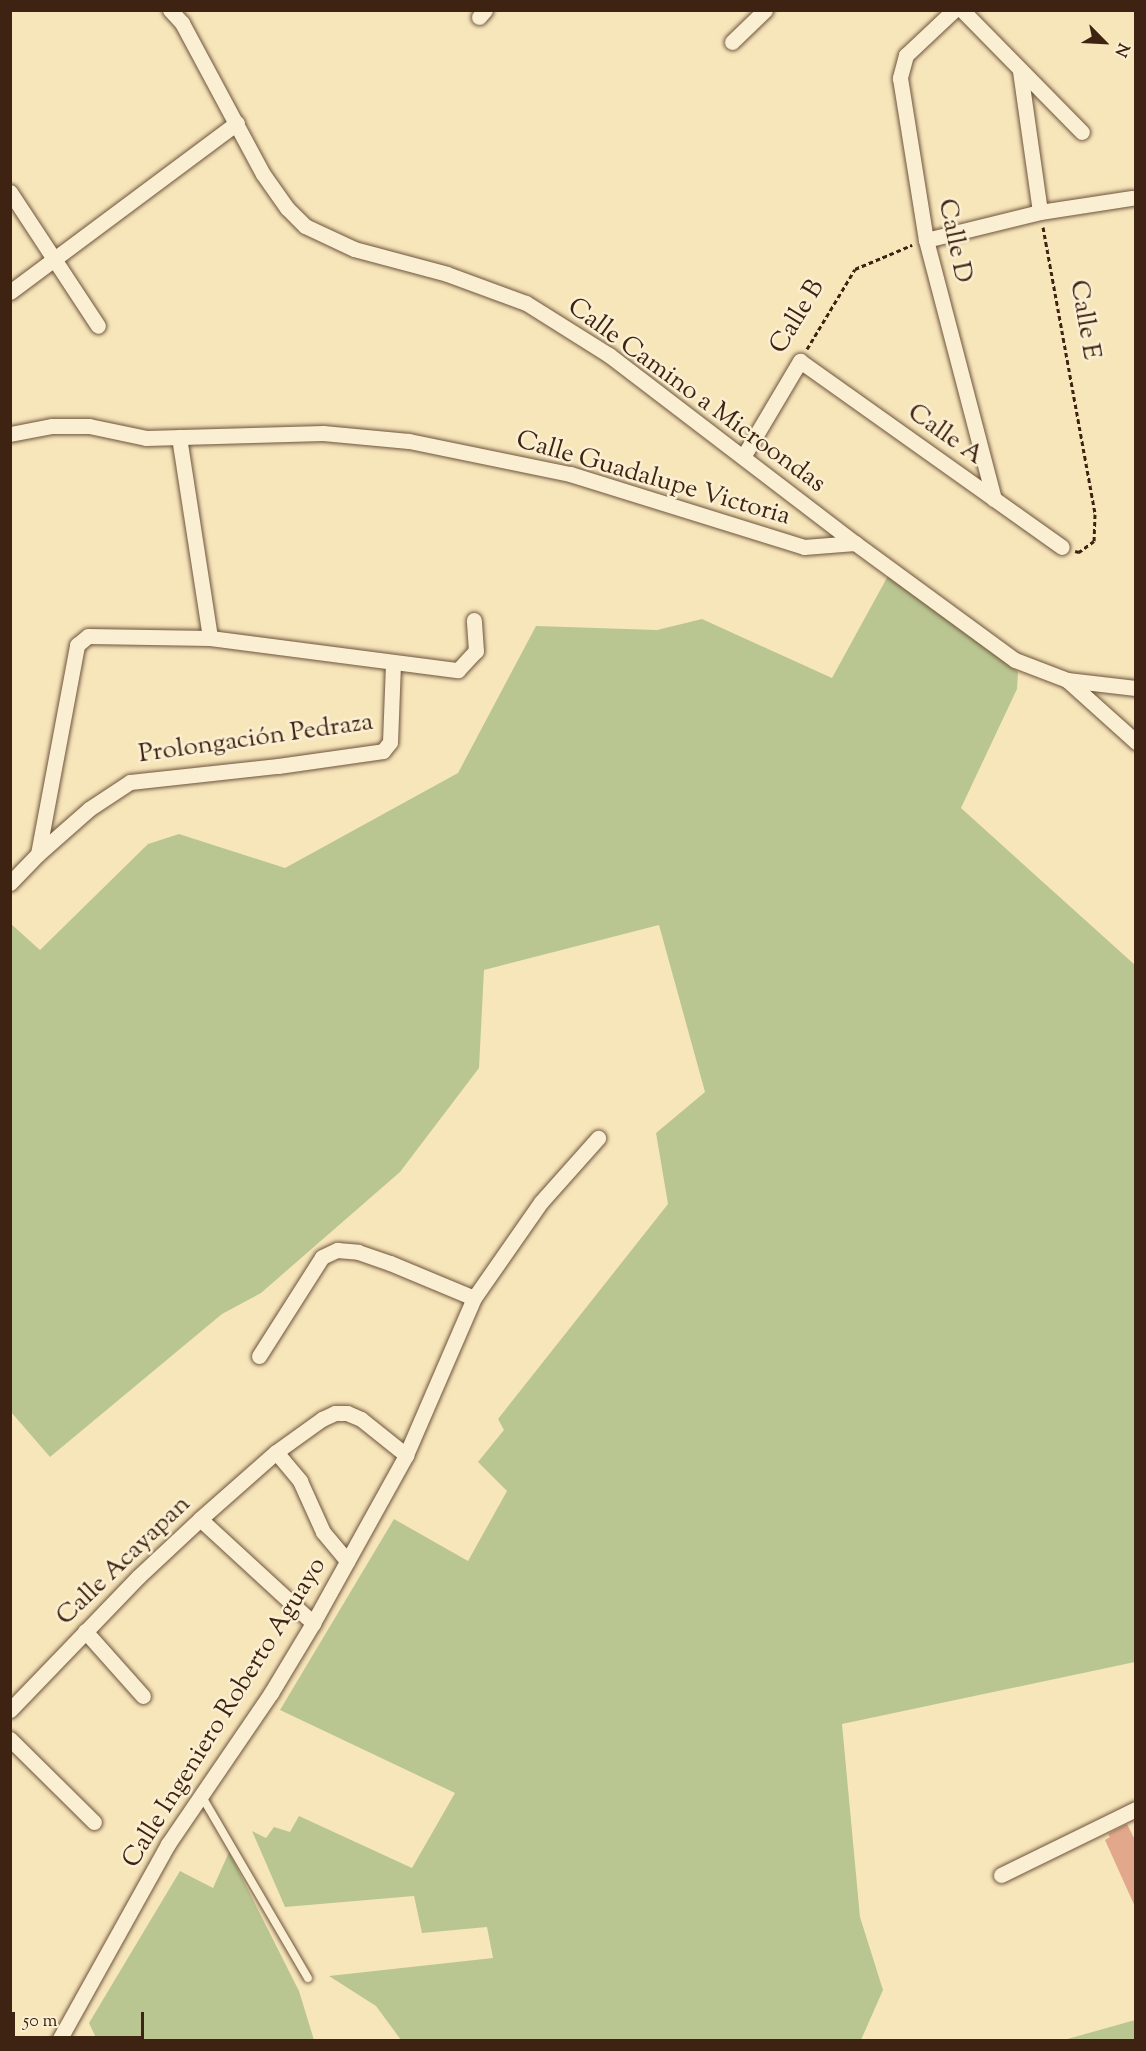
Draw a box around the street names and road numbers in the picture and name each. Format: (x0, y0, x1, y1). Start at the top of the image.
street label: Calle D (930, 196, 978, 286)
street label: Calle B (764, 274, 832, 360)
street label: Calle E (1062, 278, 1106, 362)
street label: Calle Camino a Microondas (561, 292, 831, 500)
street label: Calle A (901, 398, 989, 472)
street label: Calle Guadalupe Victoria (512, 425, 794, 533)
street label: Prolongación Pedraza (137, 707, 375, 771)
street label: Calle Acayapan (51, 1489, 197, 1633)
street label: Calle Ingeniero Roberto Aguayo (116, 1552, 334, 1874)

